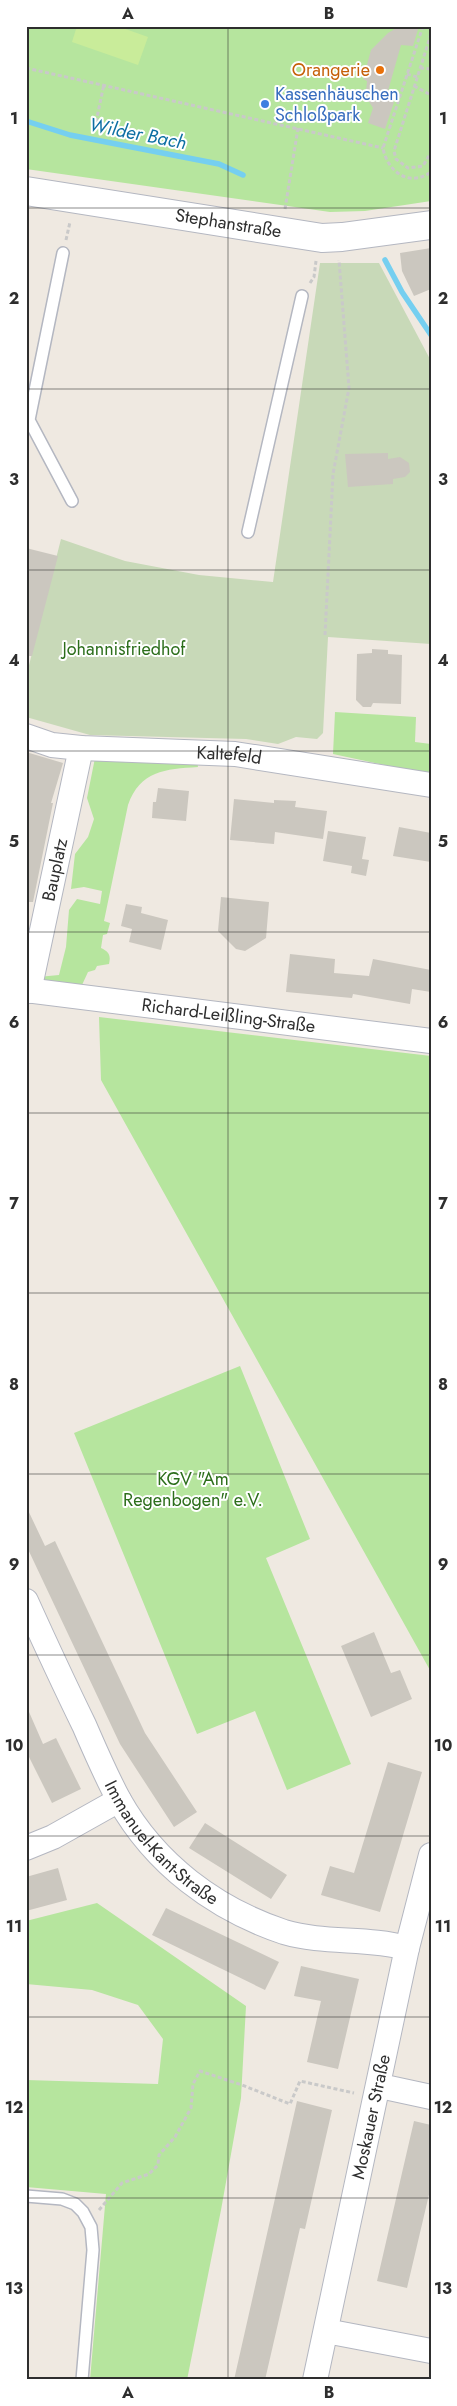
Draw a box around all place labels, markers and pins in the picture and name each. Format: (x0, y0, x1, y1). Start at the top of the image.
place label: Orangerie (292, 57, 370, 83)
marker: Orangerie (374, 64, 386, 76)
place label: Kassenhäuschen Schloßpark (275, 81, 399, 128)
marker: Kassenhäuschen Schloßpark (259, 98, 271, 110)

